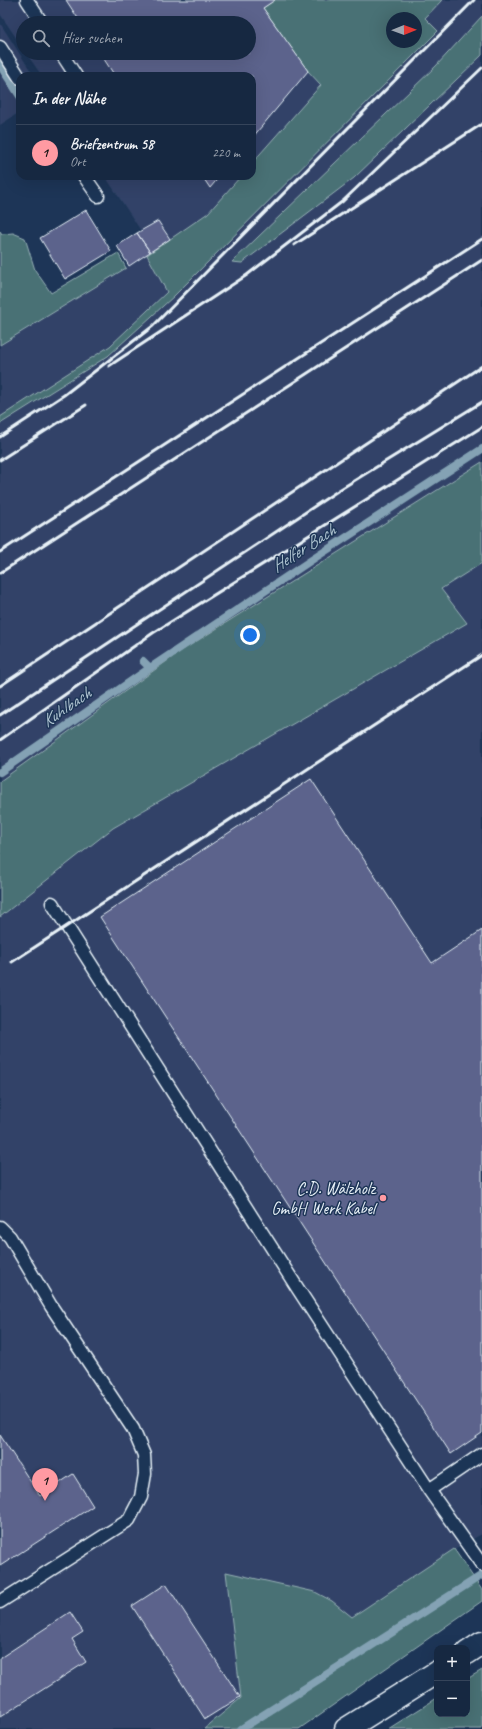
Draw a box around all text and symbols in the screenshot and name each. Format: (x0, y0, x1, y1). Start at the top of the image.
north arrow (386, 12, 422, 48)
search box (16, 16, 256, 60)
icon: search (30, 27, 52, 49)
text: Hier suchen (62, 29, 122, 48)
text: In der Nähe (32, 88, 105, 109)
text: Briefzentrum 58 (70, 135, 154, 154)
text: 1 (42, 145, 48, 161)
text: 220 m (212, 145, 240, 161)
text: Ort (70, 154, 85, 170)
water label: Helfer Bach (267, 518, 341, 577)
your location (240, 625, 260, 645)
water label: Kuhlbach (37, 681, 97, 732)
place label: C.D. Wälzholz GmbH Werk Kabel (271, 1178, 378, 1219)
marker: C.D. Wälzholz GmbH Werk Kabel (378, 1193, 388, 1203)
pin: 1 (32, 1468, 58, 1501)
map controls (434, 1645, 470, 1717)
button: + (434, 1645, 470, 1681)
button: − (434, 1681, 470, 1717)

